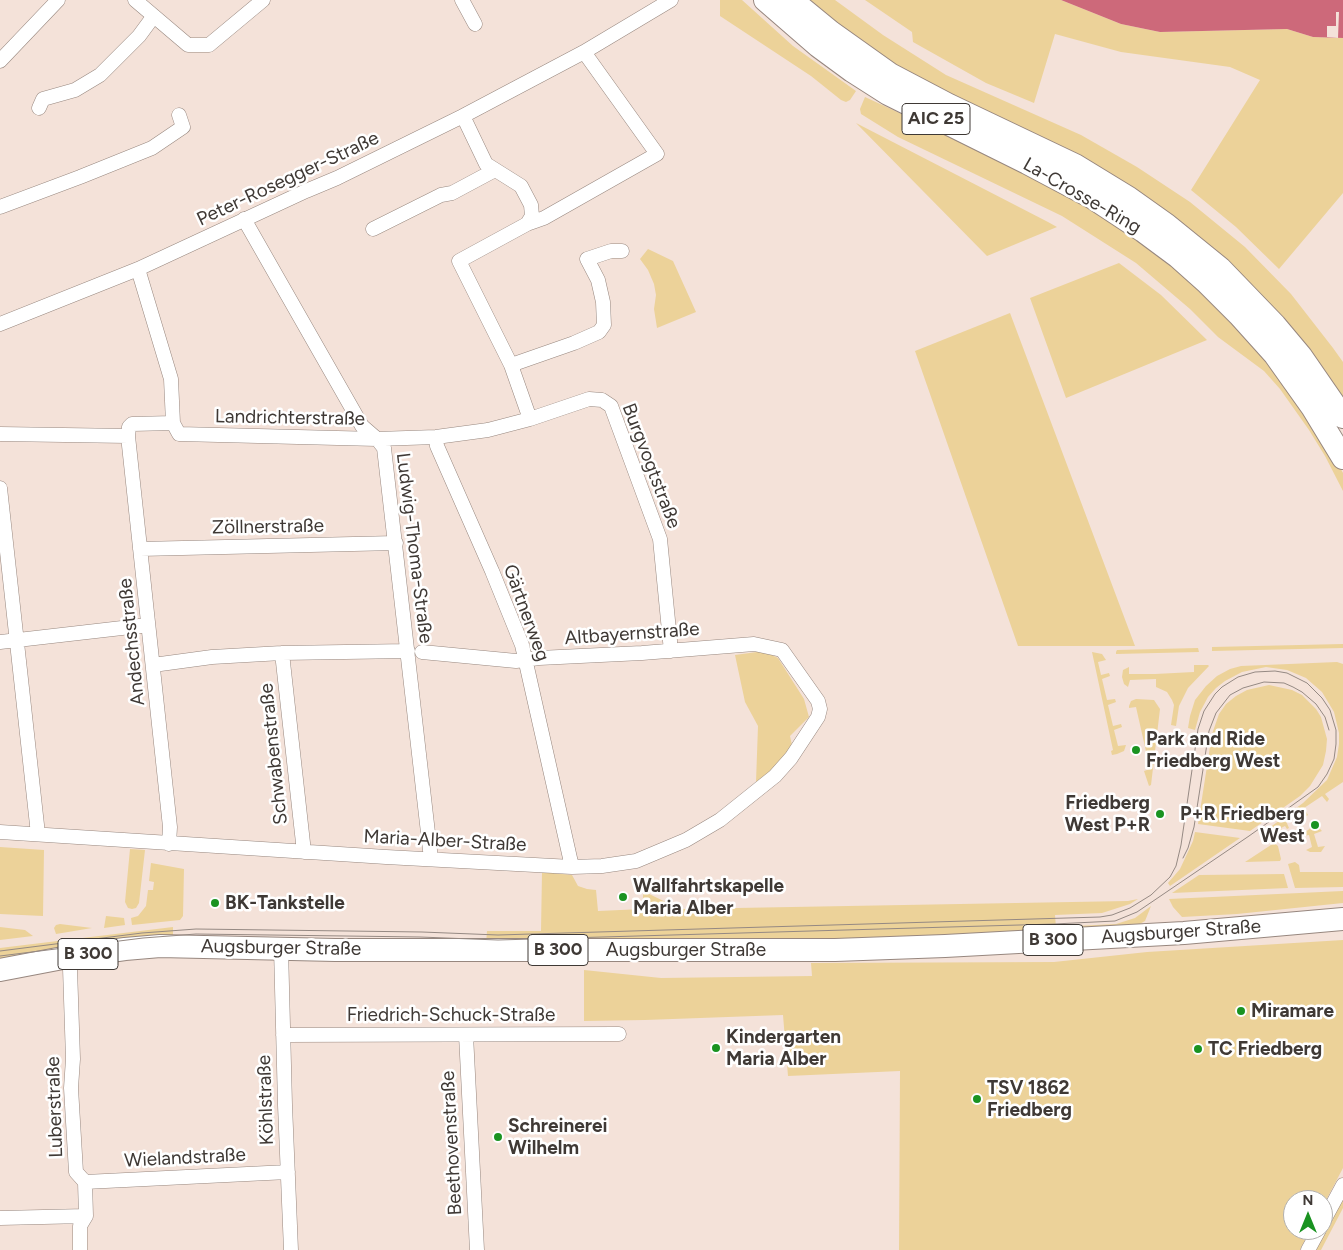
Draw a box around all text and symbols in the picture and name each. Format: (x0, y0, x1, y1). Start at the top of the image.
road number: AIC 25 (902, 104, 970, 134)
street label: Peter-Rosegger-Straße (193, 127, 383, 231)
street label: La-Crosse-Ring (1019, 153, 1145, 239)
street label: Burgvogtstraße (617, 400, 685, 532)
street label: Landrichterstraße (215, 405, 365, 431)
street label: Ludwig-Thoma-Straße (391, 451, 437, 645)
street label: Zöllnerstraße (212, 515, 324, 539)
street label: Gärtnerweg (498, 561, 554, 665)
street label: Andechsstraße (114, 577, 150, 707)
street label: Altbayernstraße (564, 618, 700, 650)
street label: Schwabenstraße (255, 682, 293, 826)
place label: Park and Ride Friedberg West (1146, 728, 1280, 772)
marker: Park and Ride Friedberg West (1130, 744, 1142, 756)
place label: Friedberg West P+R (1065, 792, 1150, 836)
place label: P+R Friedberg West (1180, 803, 1305, 847)
marker: Friedberg West P+R (1154, 808, 1166, 820)
marker: P+R Friedberg West (1309, 819, 1321, 831)
street label: Maria-Alber-Straße (363, 825, 527, 857)
place label: Wallfahrtskapelle Maria Alber (633, 875, 784, 919)
marker: Wallfahrtskapelle Maria Alber (617, 891, 629, 903)
place label: BK-Tankstelle (225, 892, 345, 914)
marker: BK-Tankstelle (209, 897, 221, 909)
street label: Augsburger Straße (1100, 915, 1262, 949)
road number: B 300 (1023, 924, 1083, 956)
road number: B 300 (528, 934, 588, 966)
street label: Augsburger Straße (201, 935, 361, 961)
road number: B 300 (58, 939, 118, 970)
street label: Augsburger Straße (606, 939, 766, 961)
place label: Miramare (1251, 1000, 1334, 1022)
street label: Friedrich-Schuck-Straße (347, 1004, 555, 1026)
marker: Miramare (1235, 1005, 1247, 1017)
place label: Kindergarten Maria Alber (726, 1026, 841, 1070)
place label: TC Friedberg (1208, 1038, 1322, 1060)
marker: Kindergarten Maria Alber (710, 1042, 722, 1054)
marker: TC Friedberg (1192, 1043, 1204, 1055)
street label: Köhlstraße (253, 1054, 279, 1146)
street label: Luberstraße (42, 1056, 68, 1158)
street label: Beethovenstraße (437, 1070, 467, 1216)
place label: TSV 1862 Friedberg (987, 1077, 1072, 1121)
marker: TSV 1862 Friedberg (971, 1093, 983, 1105)
place label: Schreinerei Wilhelm (508, 1115, 607, 1159)
marker: Schreinerei Wilhelm (492, 1131, 504, 1143)
street label: Wielandstraße (124, 1143, 246, 1173)
north arrow (1283, 1190, 1333, 1240)
text: N (1303, 1192, 1313, 1209)

